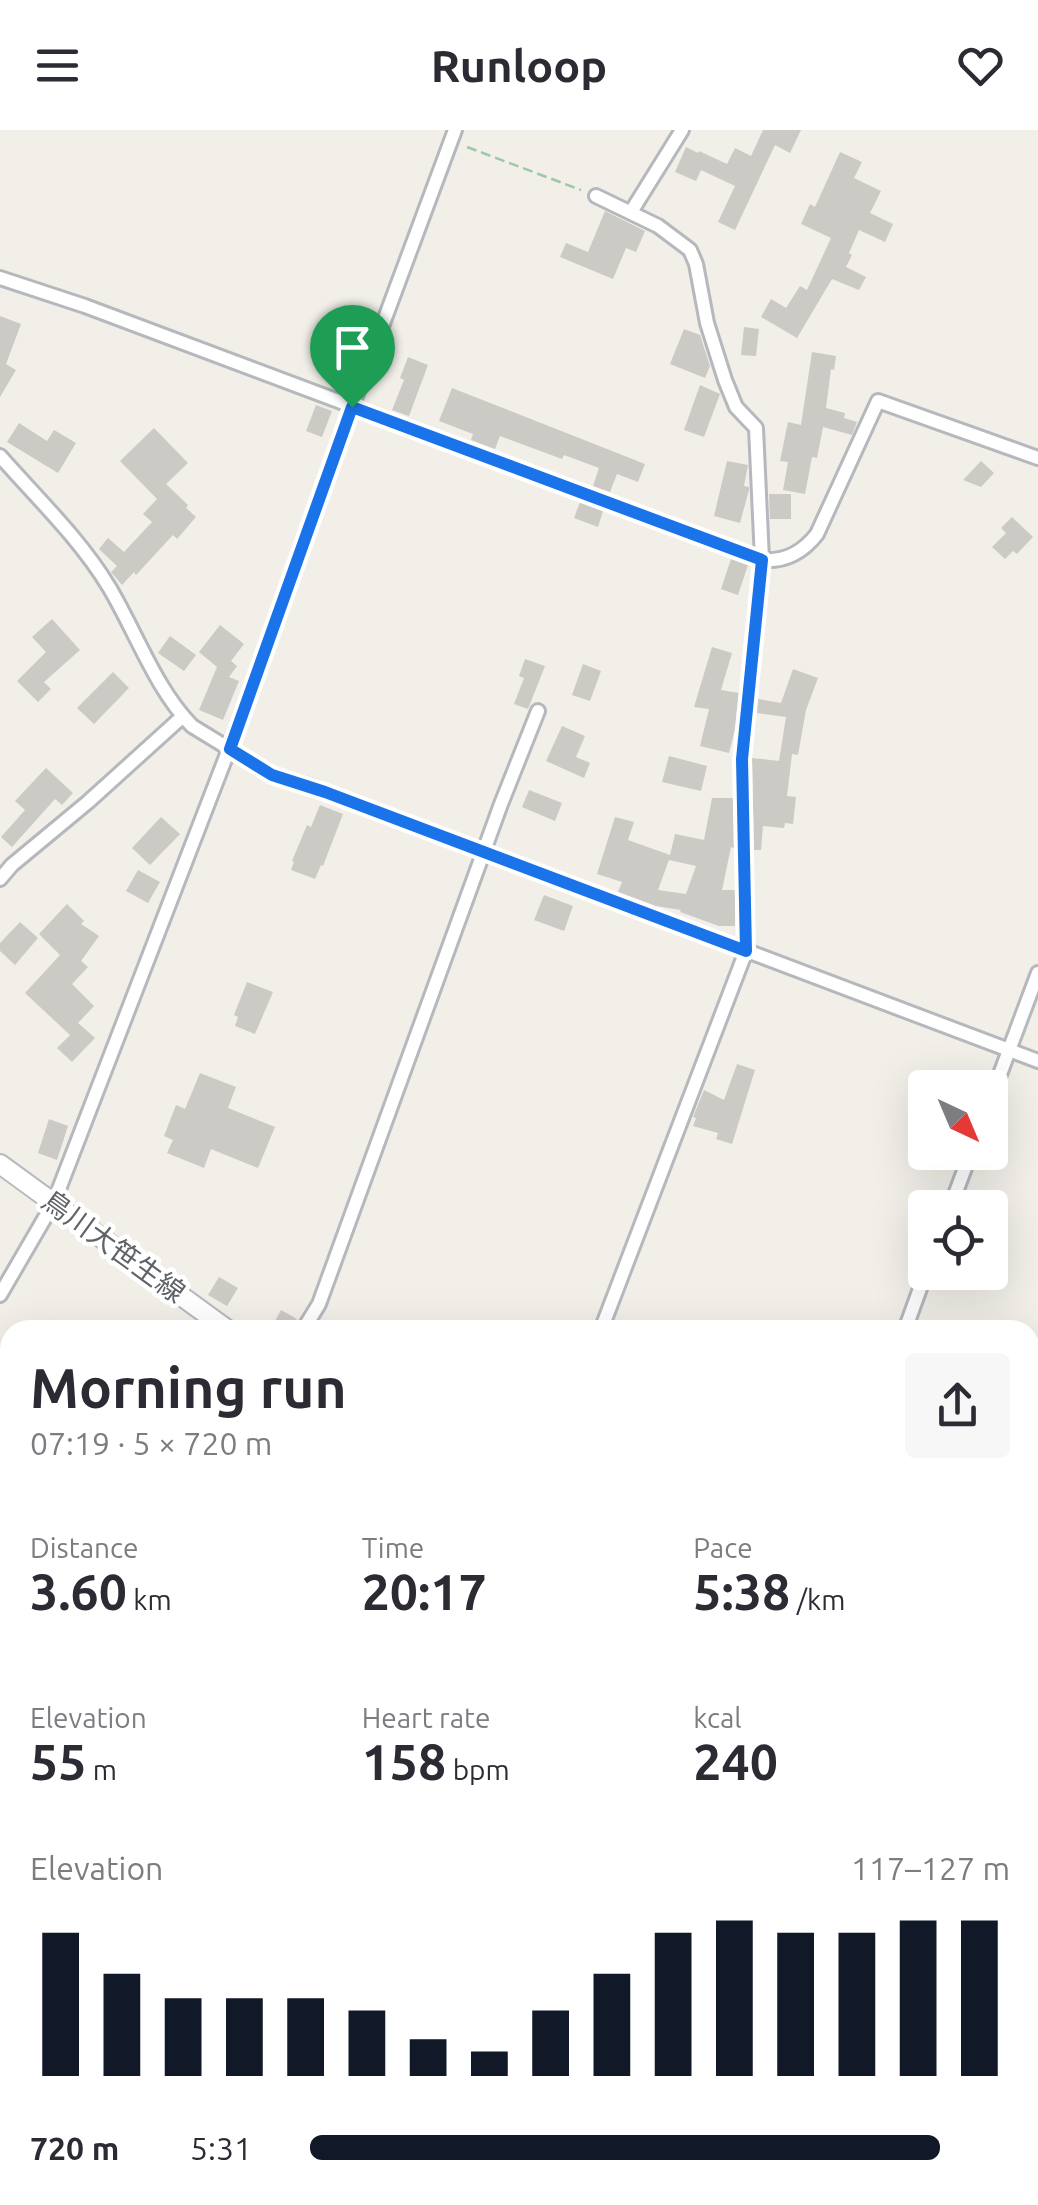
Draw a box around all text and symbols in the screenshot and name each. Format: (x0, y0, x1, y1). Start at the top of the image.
icon: menu (30, 38, 85, 93)
icon: heart (953, 38, 1008, 93)
text: Runloop (431, 40, 607, 91)
pin (310, 305, 395, 408)
icon: arrive (325, 320, 380, 375)
north arrow (908, 1070, 1008, 1170)
map controls (908, 1070, 1008, 1290)
street label: 鳥川大笹生線 (37, 1184, 191, 1308)
button: locate (908, 1190, 1008, 1290)
button: share (905, 1353, 1010, 1458)
text: Morning run (30, 1357, 347, 1418)
text: 07:19 · 5 × 720 m (30, 1425, 272, 1461)
text: Distance (30, 1532, 138, 1563)
text: Time (362, 1532, 424, 1563)
text: Pace (693, 1532, 753, 1563)
text: 3.60 (30, 1563, 127, 1619)
text: 20:17 (362, 1563, 487, 1619)
text: 5:38 (693, 1563, 790, 1619)
text: km (127, 1584, 172, 1615)
text: /km (790, 1584, 845, 1615)
text: Elevation (30, 1702, 147, 1733)
text: Heart rate (362, 1702, 490, 1733)
text: kcal (693, 1702, 742, 1733)
text: 55 (30, 1733, 86, 1789)
text: 158 (362, 1733, 446, 1789)
text: 240 (693, 1733, 778, 1789)
text: m (86, 1754, 117, 1785)
text: bpm (446, 1754, 510, 1785)
text: Elevation (30, 1850, 163, 1886)
text: 117–127 m (851, 1850, 1010, 1886)
text: 720 m (30, 2130, 119, 2166)
text: 5:31 (190, 2130, 252, 2166)

